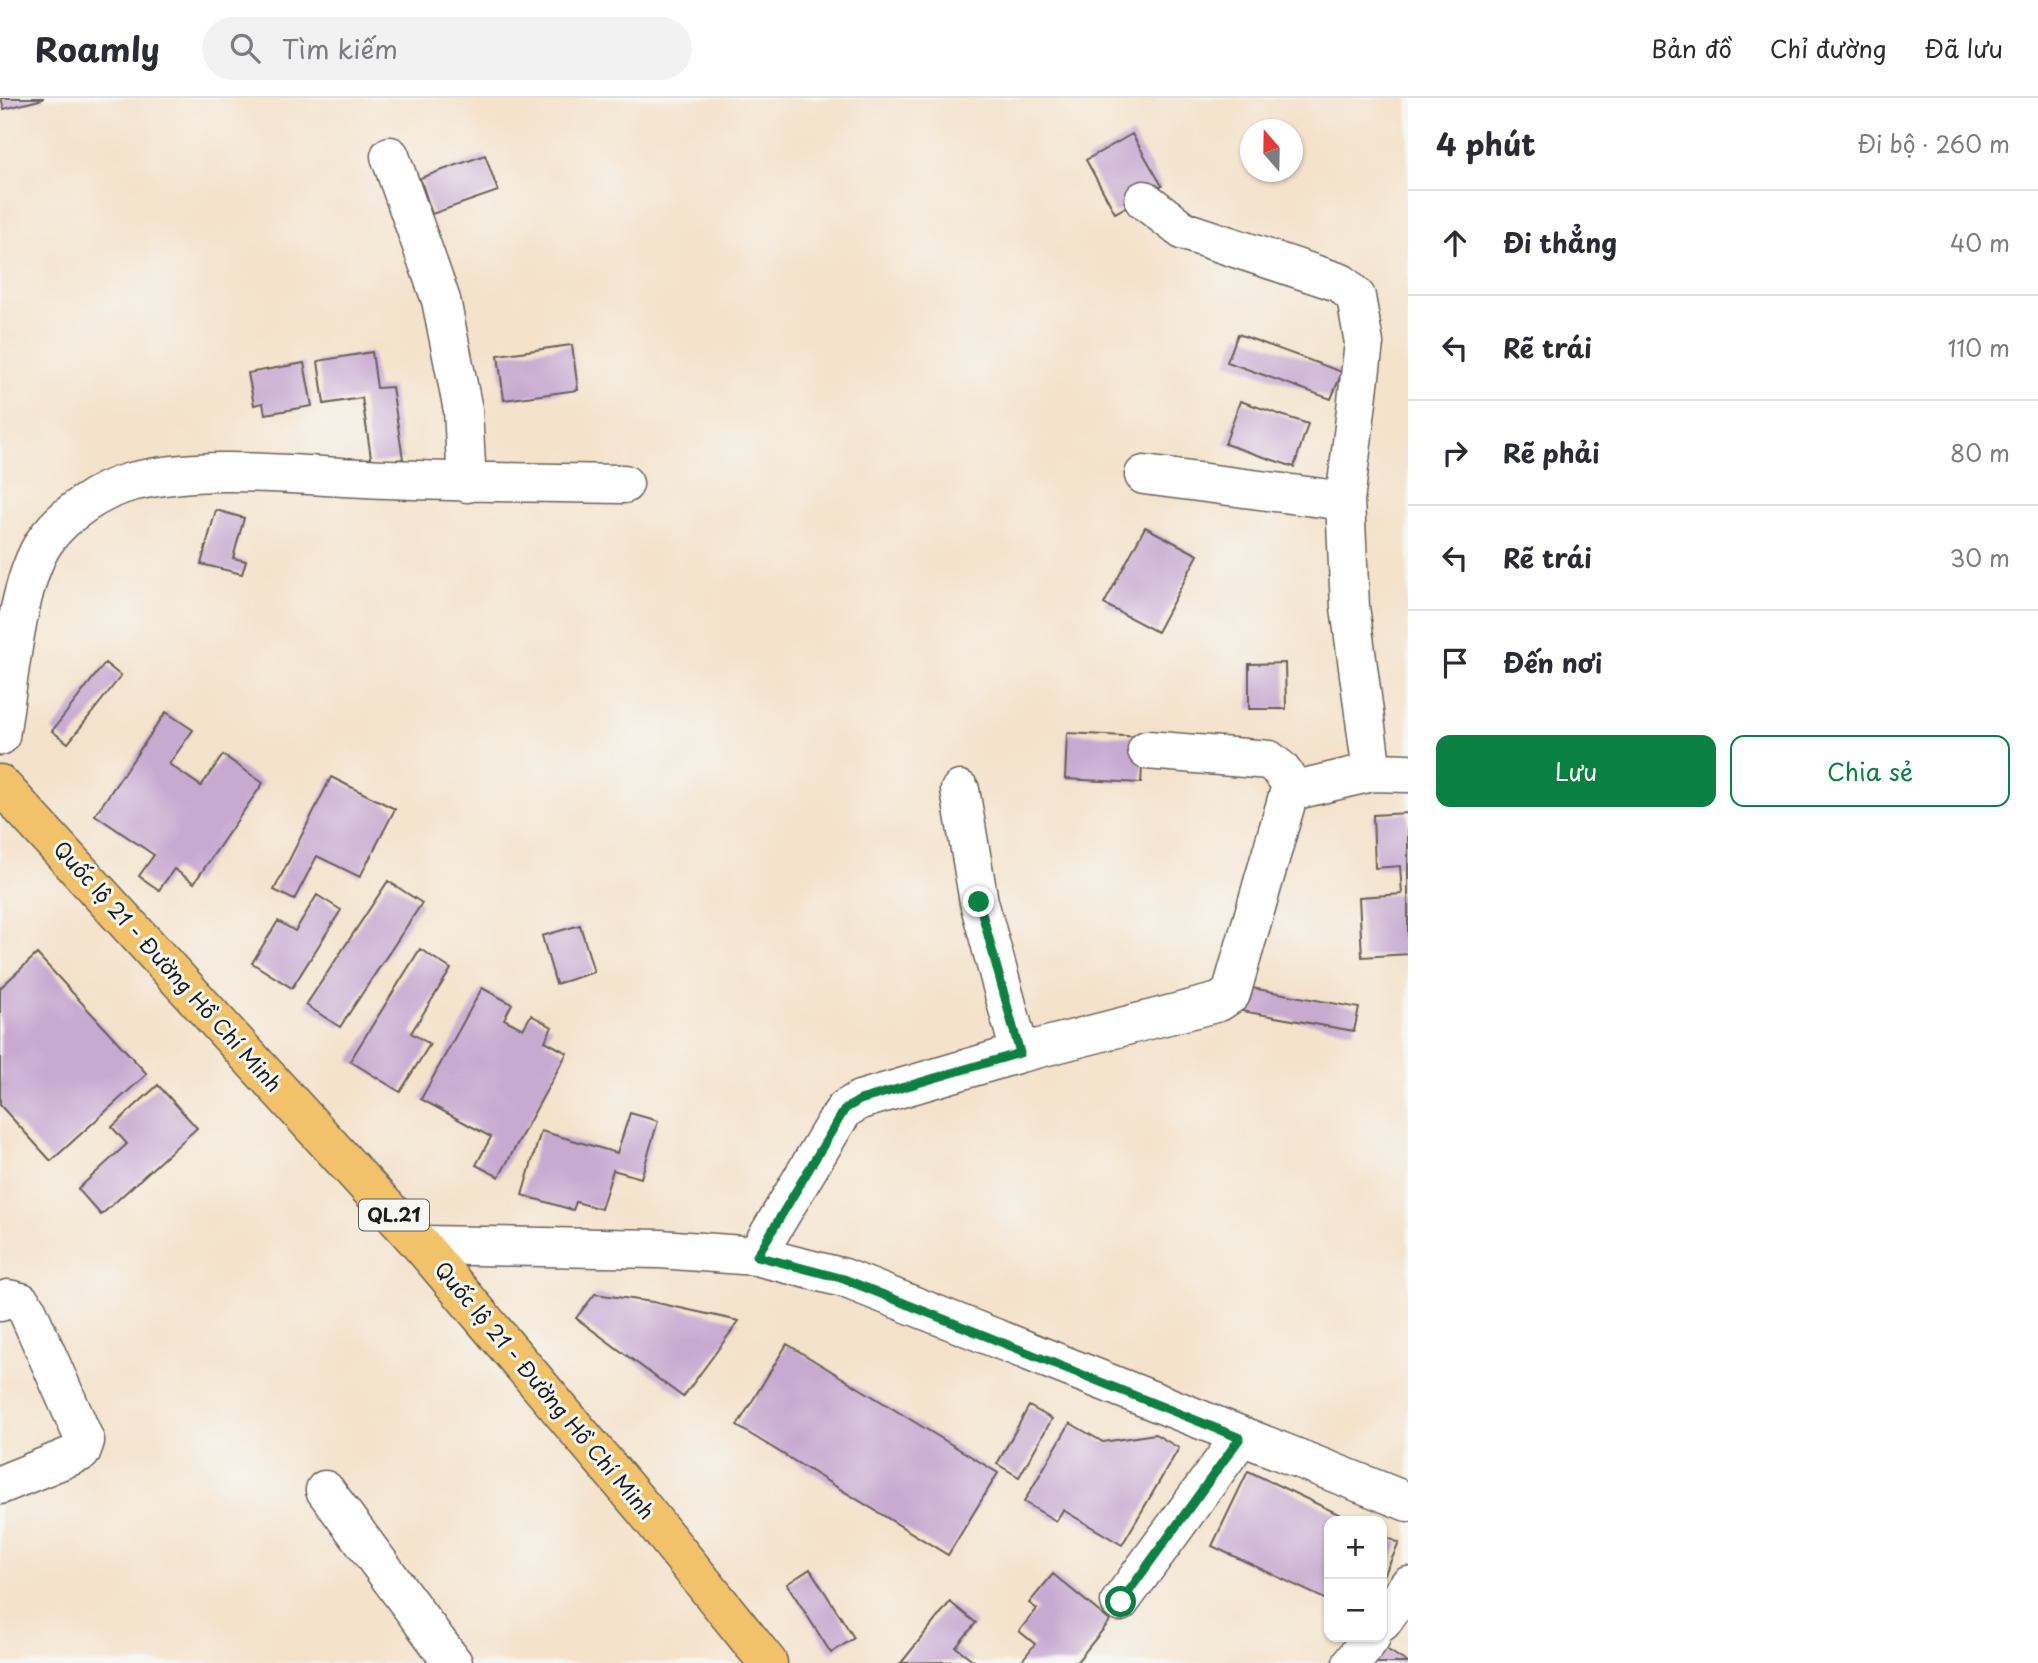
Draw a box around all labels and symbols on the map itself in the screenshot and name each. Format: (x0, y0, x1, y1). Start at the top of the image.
north arrow (1240, 119, 1303, 182)
street label: Quốc lộ 21 - Đường Hồ Chí Minh (47, 833, 290, 1098)
route end (963, 886, 994, 917)
road number: QL.21 (359, 1200, 429, 1231)
street label: Quốc lộ 21 - Đường Hồ Chí Minh (428, 1254, 663, 1526)
route start (1105, 1586, 1136, 1617)

